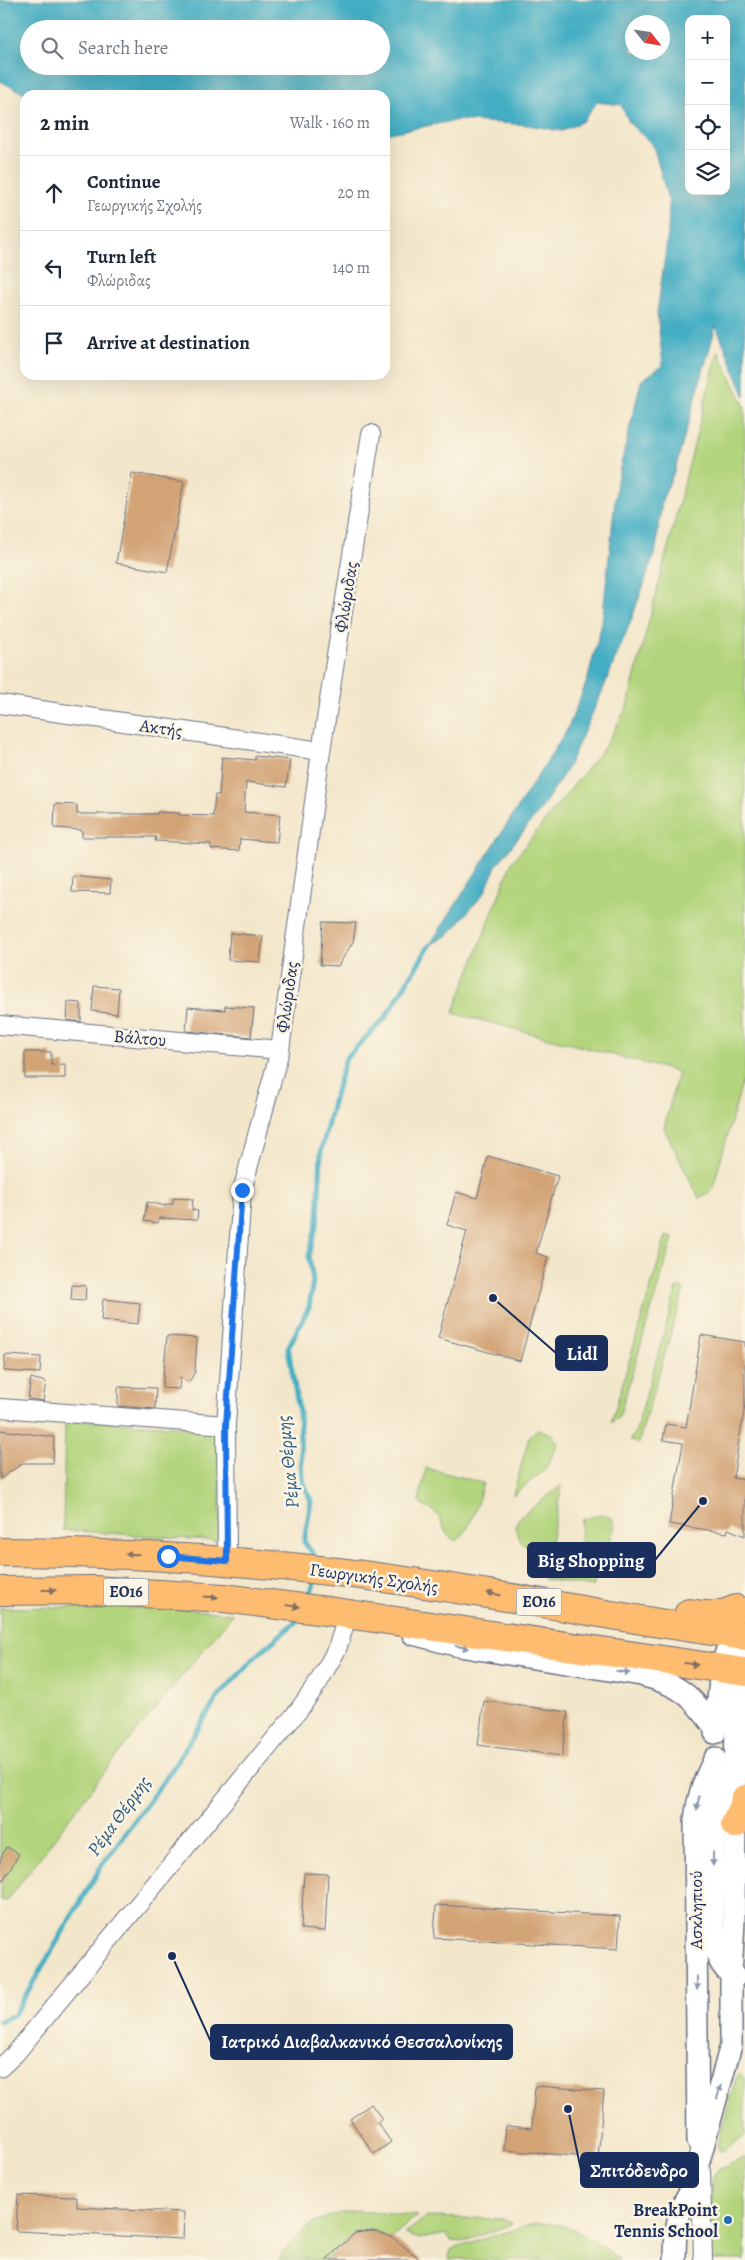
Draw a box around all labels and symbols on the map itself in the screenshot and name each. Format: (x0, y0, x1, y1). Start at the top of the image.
north arrow (625, 15, 670, 60)
street label: Φλώριδας (329, 560, 363, 634)
street label: Ακτής (137, 713, 184, 743)
street label: Φλώριδας (270, 960, 304, 1034)
street label: Βάλτου (113, 1024, 167, 1052)
route end (231, 1179, 254, 1202)
callout: Lidl (556, 1336, 607, 1370)
text: Lidl (567, 1341, 597, 1367)
water label: Ρέμα Θέρμης (270, 1414, 306, 1510)
callout: Big Shopping (528, 1543, 655, 1577)
route start (157, 1545, 180, 1568)
text: Big Shopping (538, 1548, 645, 1574)
one-way arrow (123, 1549, 139, 1557)
street label: Γεωργικής Σχολής (308, 1557, 440, 1599)
road number: ΕΟ16 (104, 1578, 148, 1605)
one-way arrow (41, 1586, 57, 1594)
road number: ΕΟ16 (516, 1588, 562, 1615)
one-way arrow (486, 1590, 502, 1598)
one-way arrow (203, 1594, 219, 1602)
one-way arrow (285, 1603, 301, 1611)
one-way arrow (455, 1643, 471, 1651)
one-way arrow (683, 1660, 699, 1668)
one-way arrow (615, 1668, 631, 1676)
water label: Ρέμα Θέρμης (81, 1771, 157, 1861)
one-way arrow (693, 1796, 701, 1812)
one-way arrow (709, 1852, 717, 1868)
street label: Ασκληπιού (684, 1871, 708, 1950)
one-way arrow (693, 1975, 701, 1991)
callout: Ιατρικό Διαβαλκανικό Θεσσαλονίκης (211, 2025, 512, 2059)
text: Ιατρικό Διαβαλκανικό Θεσσαλονίκης (221, 2029, 503, 2055)
one-way arrow (715, 2085, 723, 2100)
callout: Σπιτόδενδρο (581, 2153, 698, 2187)
text: Σπιτόδενδρο (590, 2158, 688, 2184)
place label: BreakPoint Tennis School (614, 2198, 718, 2243)
marker: BreakPoint Tennis School (722, 2214, 734, 2226)

